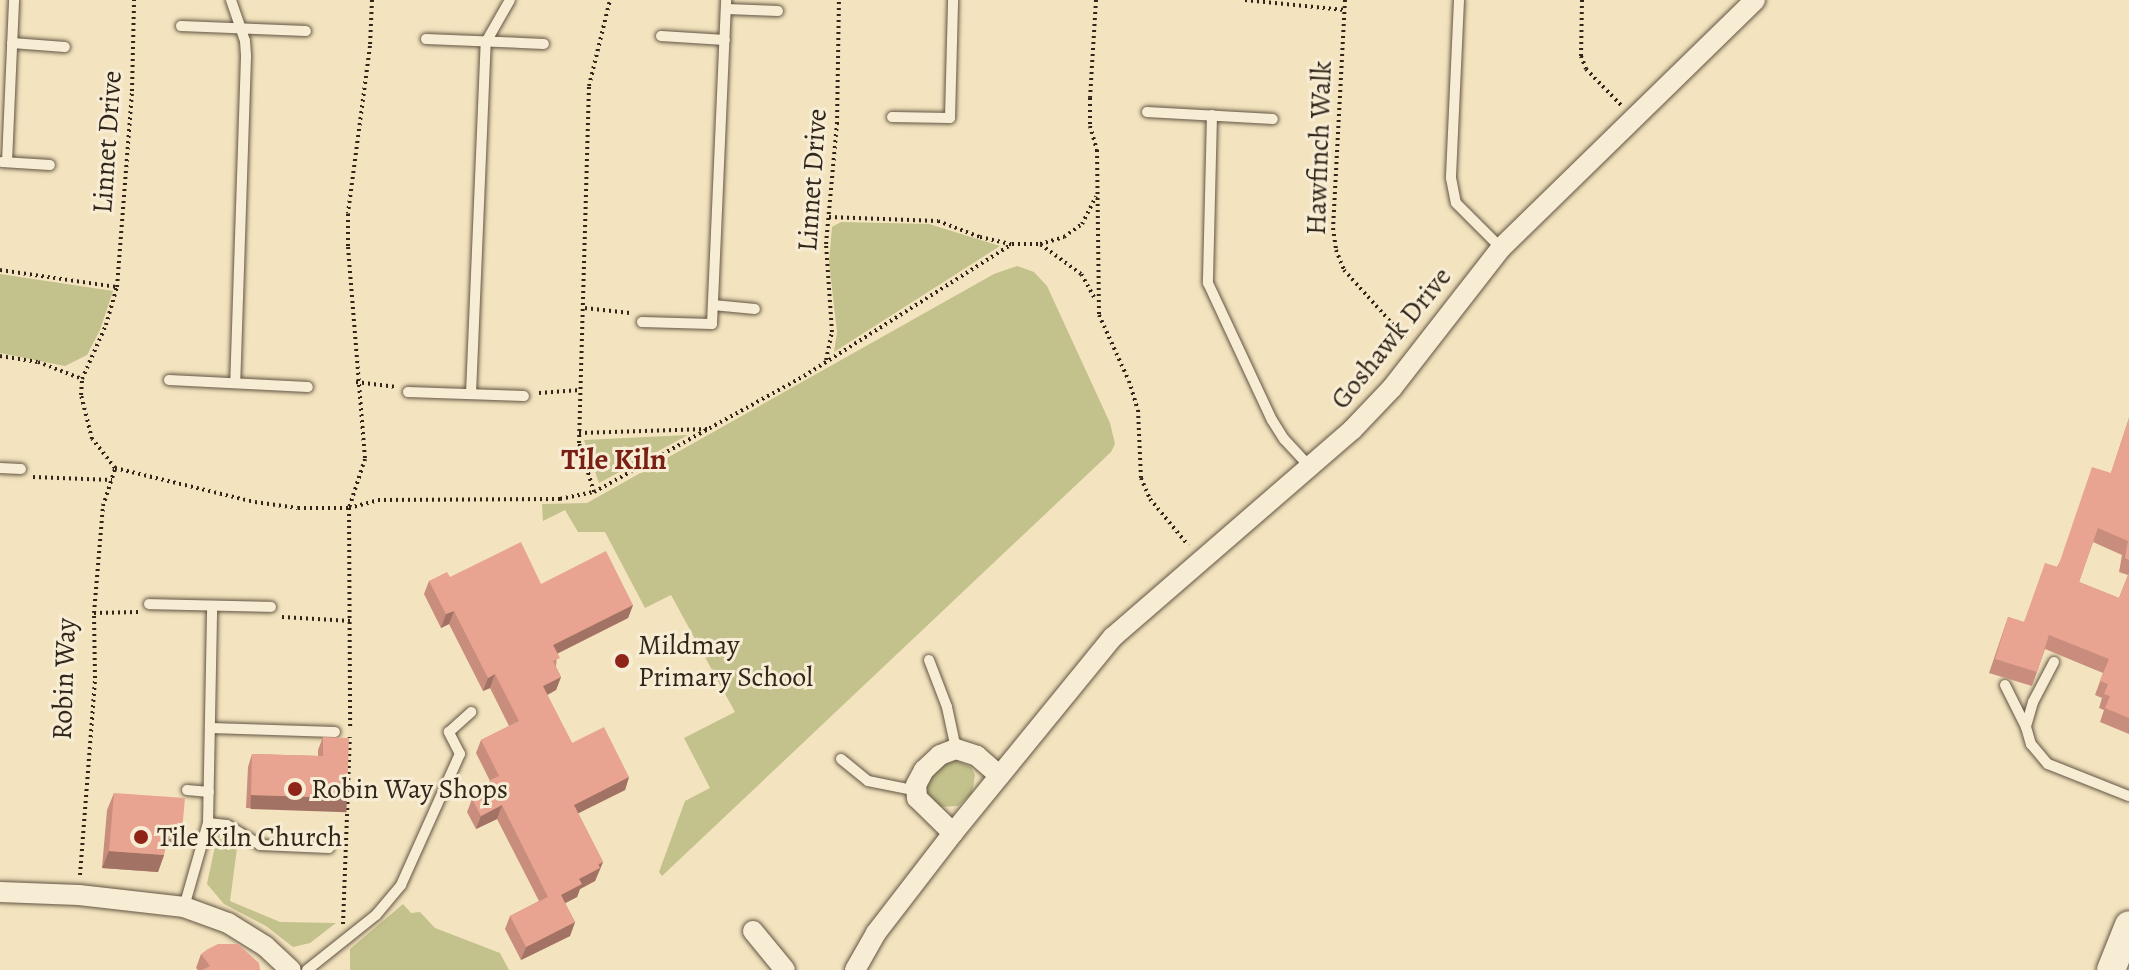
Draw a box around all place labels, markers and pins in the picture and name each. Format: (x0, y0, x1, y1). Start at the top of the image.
place label: Mildmay Primary School (638, 628, 813, 694)
marker: Mildmay Primary School (613, 652, 631, 670)
place label: Robin Way Shops (311, 772, 508, 806)
marker: Robin Way Shops (286, 780, 304, 798)
place label: Tile Kiln Church (157, 820, 342, 854)
marker: Tile Kiln Church (132, 828, 150, 846)

